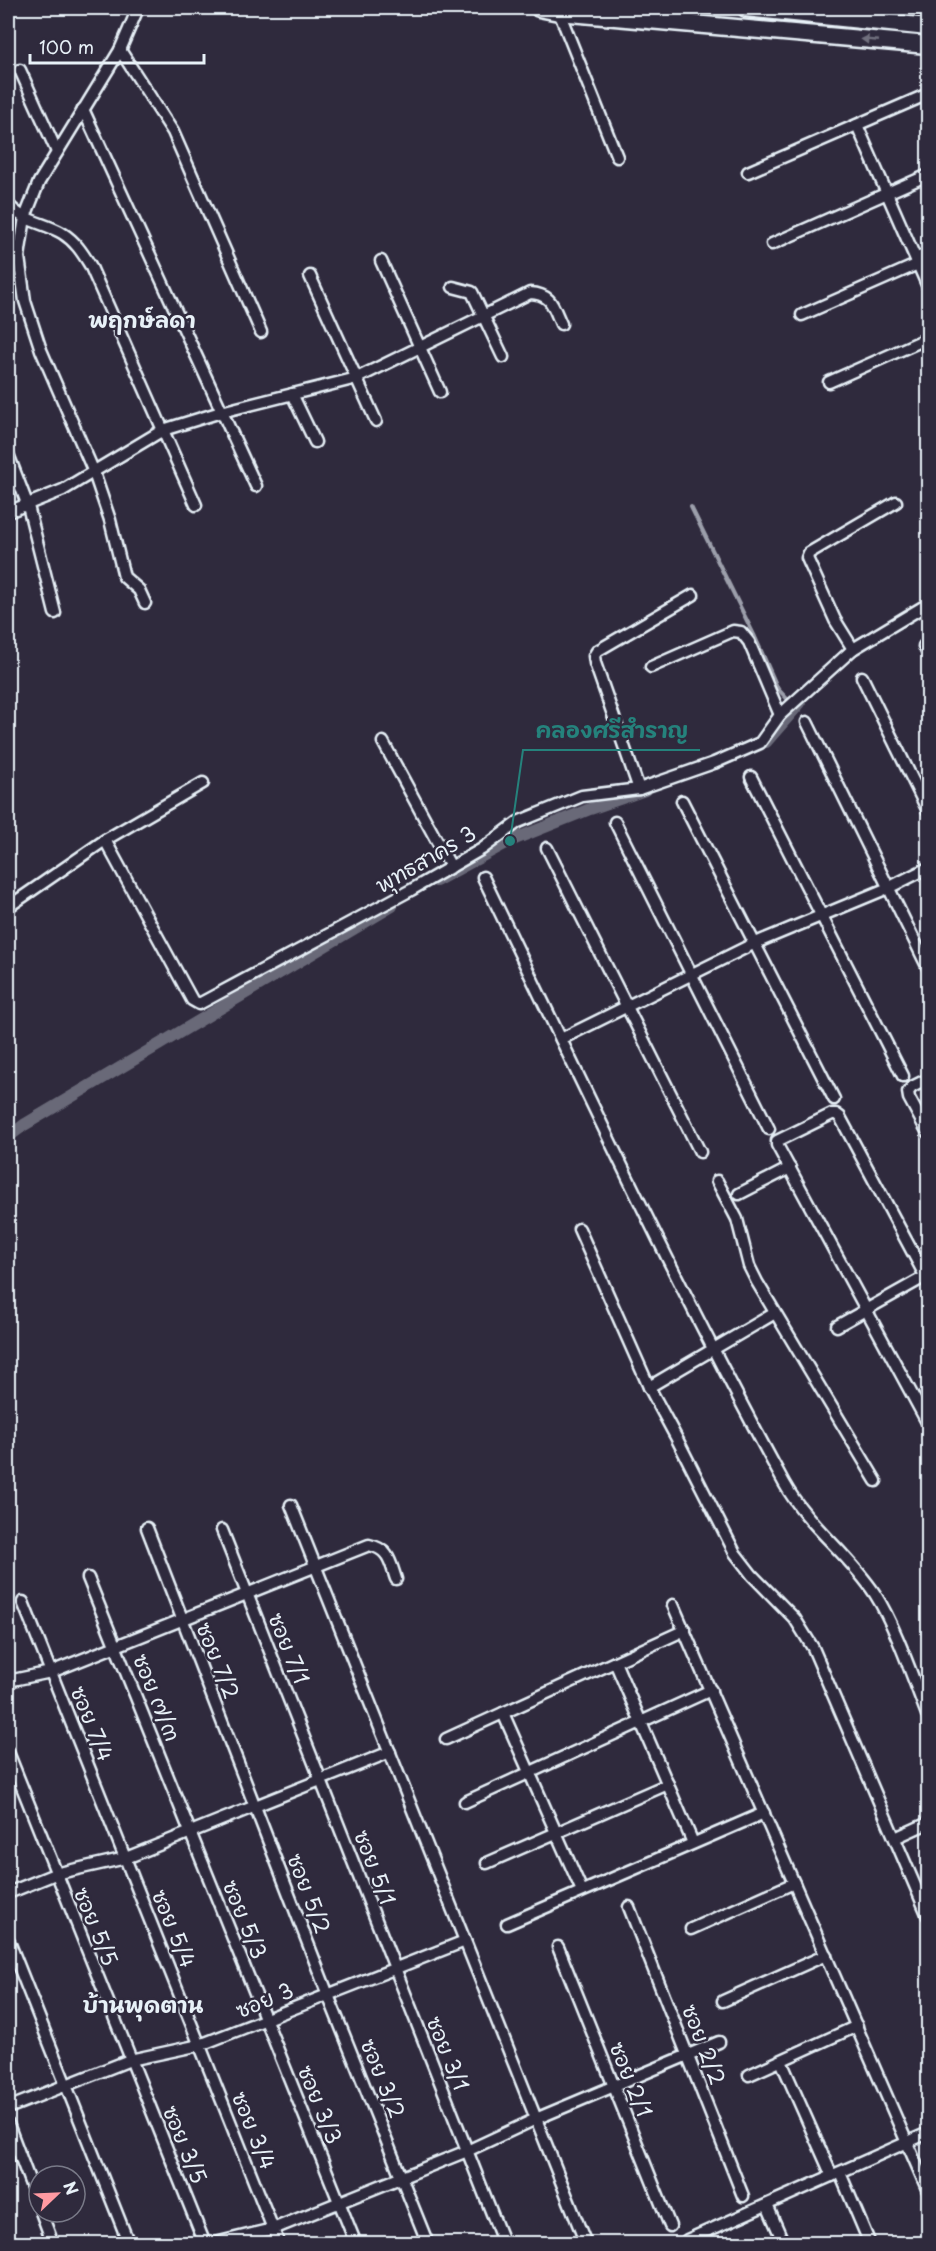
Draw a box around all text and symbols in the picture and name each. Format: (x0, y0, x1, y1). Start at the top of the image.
scale bar (30, 27, 204, 65)
text: 100 m (39, 33, 94, 60)
one-way arrow (861, 35, 880, 45)
district label: พฤกษ์ลดา (88, 302, 196, 335)
callout: คลองศรีสำราญ (523, 710, 700, 750)
text: คลองศรีสำราญ (536, 712, 688, 745)
street label: พุทธสาคร 3 (369, 816, 482, 901)
street label: ซอย 7/1 (261, 1607, 319, 1689)
street label: ซอย 7/2 (189, 1617, 249, 1703)
street label: ซอย ๗/๓ (126, 1648, 190, 1746)
street label: ซอย 7/4 (63, 1681, 123, 1765)
street label: ซอย 5/1 (347, 1825, 405, 1909)
street label: ซอย 5/2 (280, 1848, 340, 1938)
street label: ซอย 5/3 (216, 1875, 276, 1963)
street label: ซอย 5/5 (67, 1882, 127, 1970)
street label: ซอย 5/4 (145, 1884, 205, 1972)
street label: ซอย 3 (230, 1973, 298, 2025)
district label: บ้านพุดตาน (83, 1987, 203, 2022)
street label: ซอย 2/2 (675, 1999, 735, 2089)
street label: ซอย 3/1 (420, 2011, 478, 2095)
street label: ซอย 3/2 (354, 2033, 414, 2123)
street label: ซอย 2/1 (602, 2036, 662, 2122)
street label: ซอย 3/3 (291, 2060, 351, 2148)
street label: ซอย 3/4 (225, 2086, 285, 2174)
street label: ซอย 3/5 (156, 2100, 216, 2188)
north arrow (27, 2164, 87, 2224)
text: N (58, 2177, 85, 2198)

